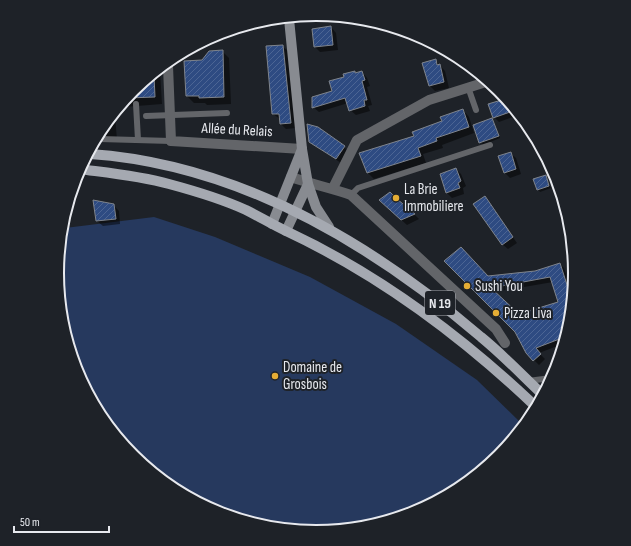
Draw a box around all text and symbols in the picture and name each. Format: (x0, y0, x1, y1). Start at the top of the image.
street label: Allée du Relais (200, 119, 273, 141)
place label: La Brie Immobiliere (404, 180, 464, 216)
marker: La Brie Immobiliere (391, 193, 401, 203)
place label: Sushi You (475, 277, 523, 296)
marker: Sushi You (462, 281, 472, 291)
road number: N 19 (425, 291, 455, 315)
place label: Pizza Liva (504, 304, 552, 323)
marker: Pizza Liva (491, 308, 501, 318)
place label: Domaine de Grosbois (283, 358, 342, 394)
marker: Domaine de Grosbois (270, 371, 280, 381)
scale bar (14, 508, 109, 534)
text: 50 m (20, 515, 40, 530)

